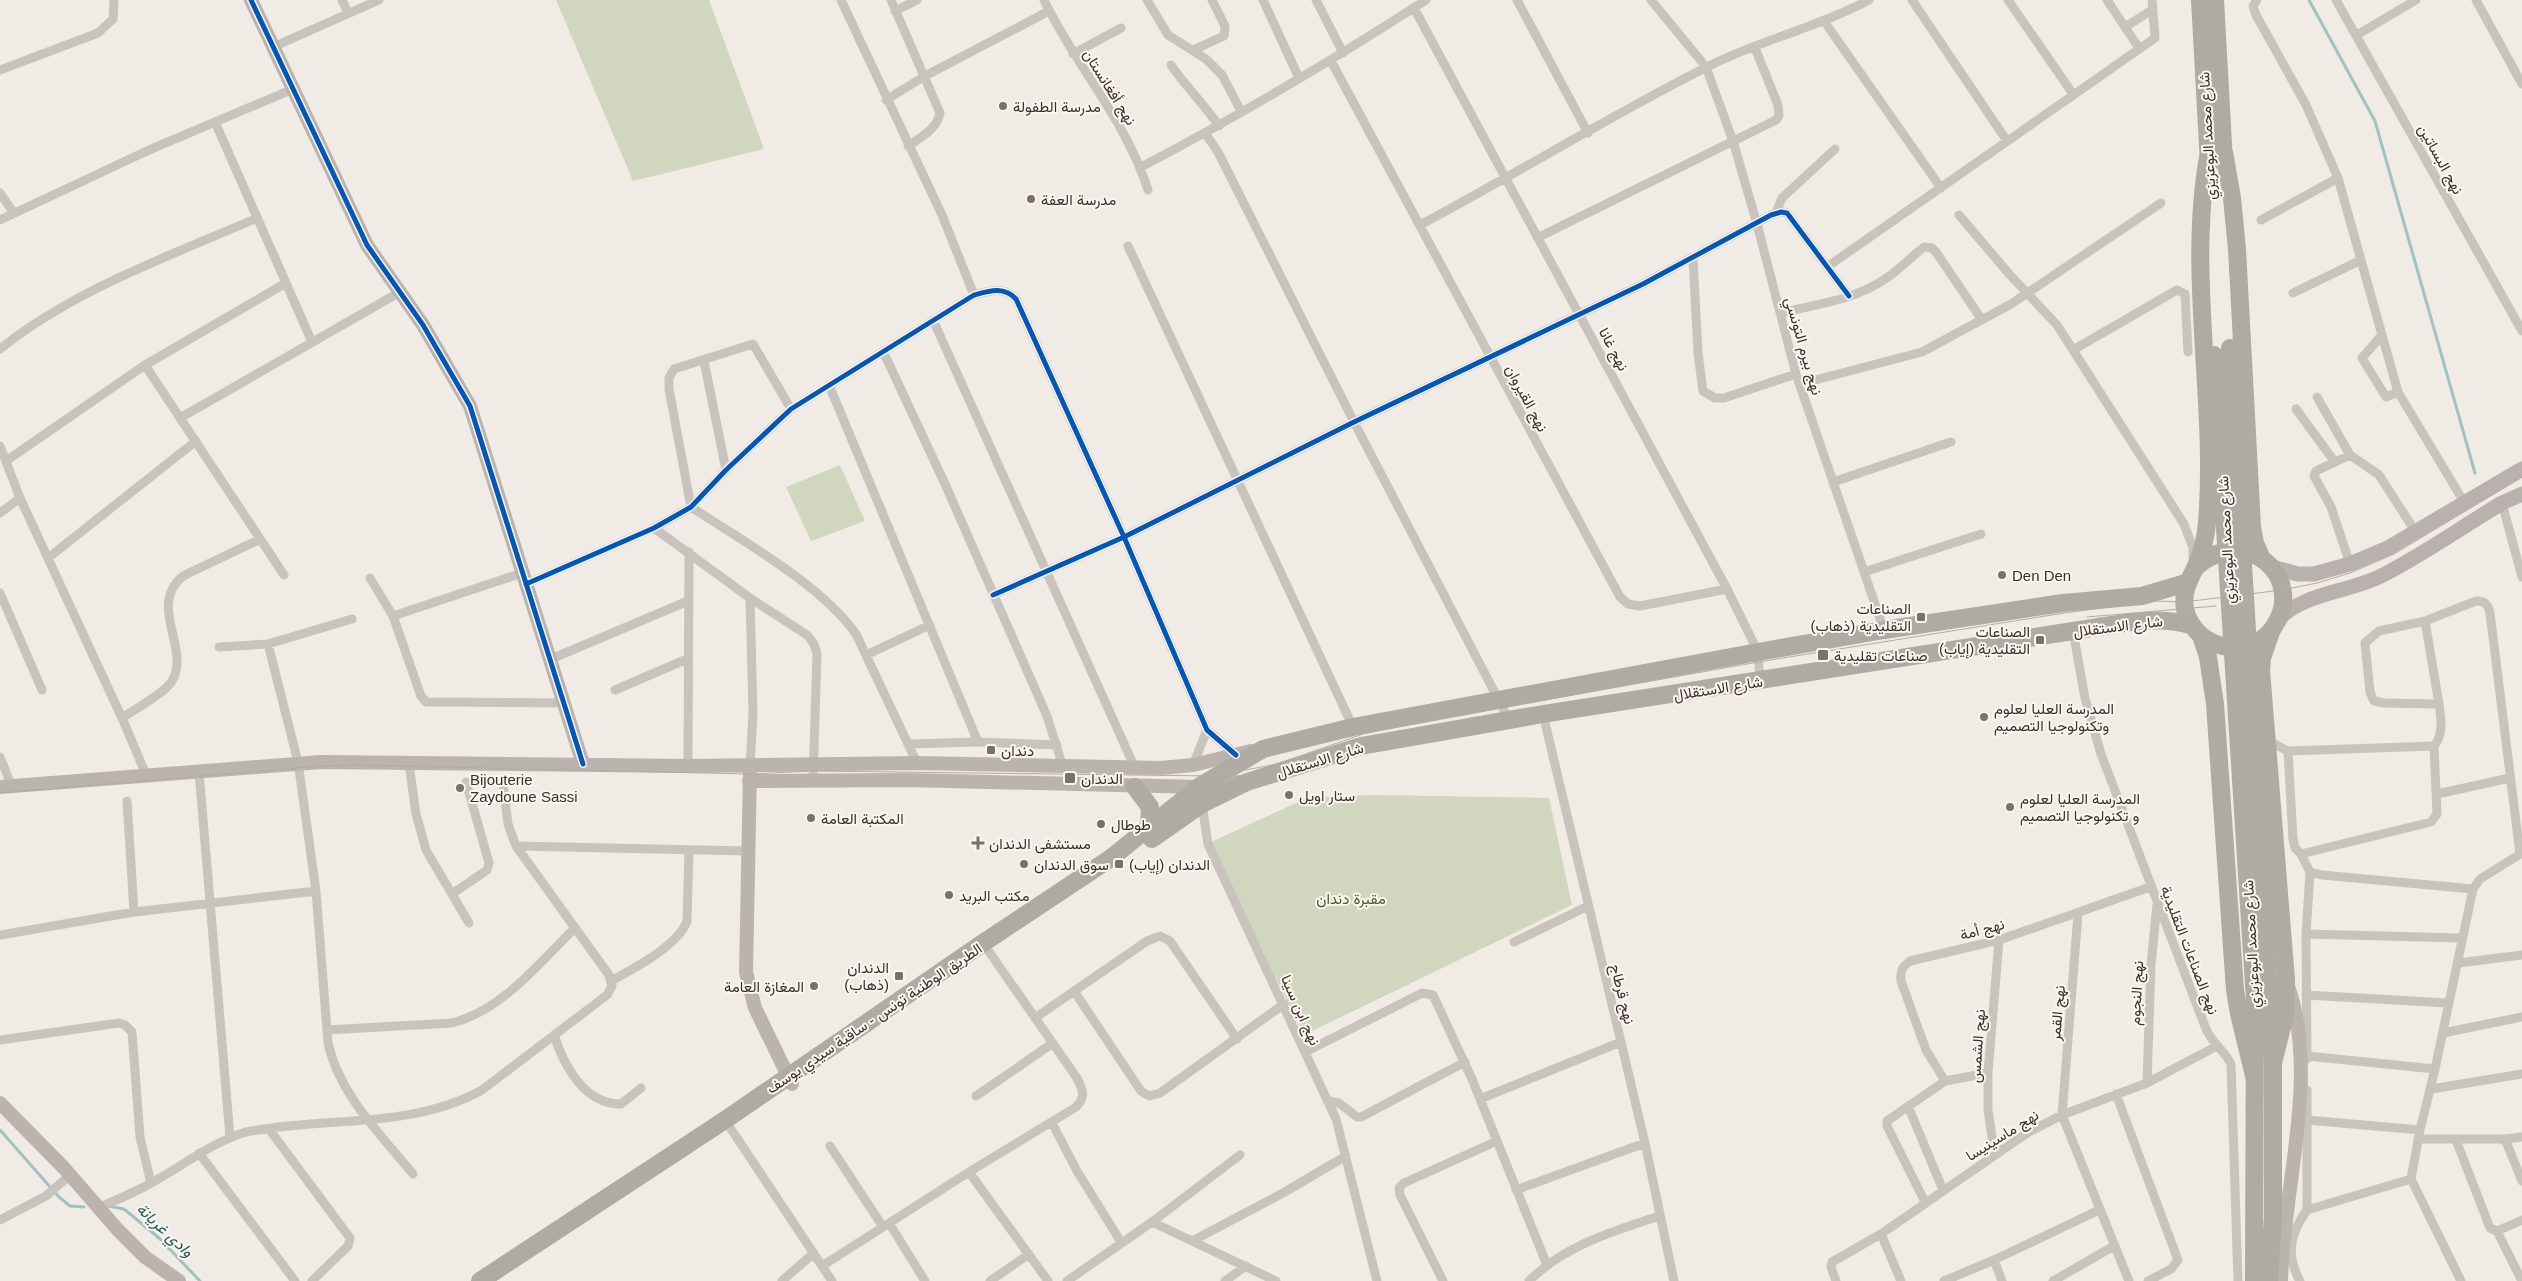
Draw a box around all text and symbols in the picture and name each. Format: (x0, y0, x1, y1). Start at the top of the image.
street label: نهج أفغانستان (1078, 46, 1140, 129)
street label: شارع محمد البوعزيزي (2195, 71, 2224, 200)
place label: مدرسة الطفولة (1013, 98, 1101, 116)
marker: مدرسة الطفولة (997, 100, 1009, 112)
street label: نهج البساتين (2412, 121, 2467, 198)
place label: مدرسة العفة (1041, 191, 1116, 209)
marker: مدرسة العفة (1025, 193, 1037, 205)
street label: نهج بيرم التونسي (1777, 295, 1826, 398)
street label: نهج غانا (1593, 325, 1632, 375)
street label: نهج القيروان (1500, 362, 1552, 436)
street label: شارع محمد البوعزيزي (2214, 475, 2243, 604)
place label: Den Den (2012, 567, 2071, 584)
marker: Den Den (1996, 569, 2008, 581)
place label: الصناعات التقليدية (ذهاب) (1811, 600, 1911, 635)
marker: الصناعات التقليدية (ذهاب) (1915, 611, 1927, 623)
street label: شارع الاستقلال (2072, 612, 2164, 643)
place label: الصناعات التقليدية (إياب) (1939, 623, 2030, 659)
marker: الصناعات التقليدية (إياب) (2034, 634, 2046, 646)
place label: صناعات تقليدية (1834, 647, 1928, 665)
marker: صناعات تقليدية (1816, 648, 1830, 662)
street label: شارع الاستقلال (1672, 673, 1764, 706)
place label: المدرسة العليا لعلوم وتكنولوجيا التصميم (1994, 700, 2114, 736)
marker: المدرسة العليا لعلوم وتكنولوجيا التصميم (1978, 711, 1990, 723)
street label: شارع الاستقلال (1274, 739, 1367, 784)
place label: دندان (1001, 742, 1034, 760)
marker: دندان (985, 744, 997, 756)
place label: الدندان (1081, 770, 1123, 788)
place label: Bijouterie Zaydoune Sassi (470, 771, 578, 805)
marker: الدندان (1063, 771, 1077, 785)
marker: Bijouterie Zaydoune Sassi (454, 782, 466, 794)
place label: ستار اويل (1299, 787, 1355, 805)
marker: ستار اويل (1283, 789, 1295, 801)
place label: المدرسة العليا لعلوم و تكنولوجيا التصميم (2020, 790, 2140, 826)
marker: المدرسة العليا لعلوم و تكنولوجيا التصميم (2004, 801, 2016, 813)
place label: المكتبة العامة (821, 810, 904, 828)
marker: المكتبة العامة (805, 812, 817, 824)
place label: طوطال (1111, 816, 1151, 834)
marker: طوطال (1095, 818, 1107, 830)
place label: مستشفى الدندان (989, 835, 1091, 854)
marker: مستشفى الدندان (971, 836, 985, 850)
place label: سوق الدندان (1034, 856, 1109, 874)
place label: الدندان (إياب) (1129, 856, 1210, 875)
marker: سوق الدندان (1018, 858, 1030, 870)
marker: الدندان (إياب) (1113, 858, 1125, 870)
street label: شارع محمد البوعزيزي (2239, 879, 2268, 1008)
street label: نهج الصناعات التقليدية (2155, 883, 2222, 1018)
place label: مكتب البريد (959, 887, 1030, 905)
marker: مكتب البريد (943, 889, 955, 901)
park label: مقبرة دندان (1316, 890, 1386, 908)
street label: نهج أمة (1958, 915, 2007, 946)
street label: الطريق الوطنية تونس - ساقية سيدي يوسف (763, 939, 988, 1101)
place label: الدندان (ذهاب) (844, 959, 889, 994)
street label: نهج النجوم (2126, 960, 2149, 1026)
street label: نهج قرطاج (1604, 962, 1639, 1027)
marker: الدندان (ذهاب) (893, 970, 905, 982)
street label: نهج ابن سينا (1275, 972, 1324, 1049)
place label: المغازة العامة (724, 978, 804, 996)
marker: المغازة العامة (808, 980, 820, 992)
street label: نهج القمر (2046, 984, 2071, 1043)
street label: نهج الشمس (1966, 1009, 1991, 1084)
street label: نهج ماسينيسا (1963, 1106, 2043, 1167)
water label: وادي غريانة (130, 1200, 197, 1264)

